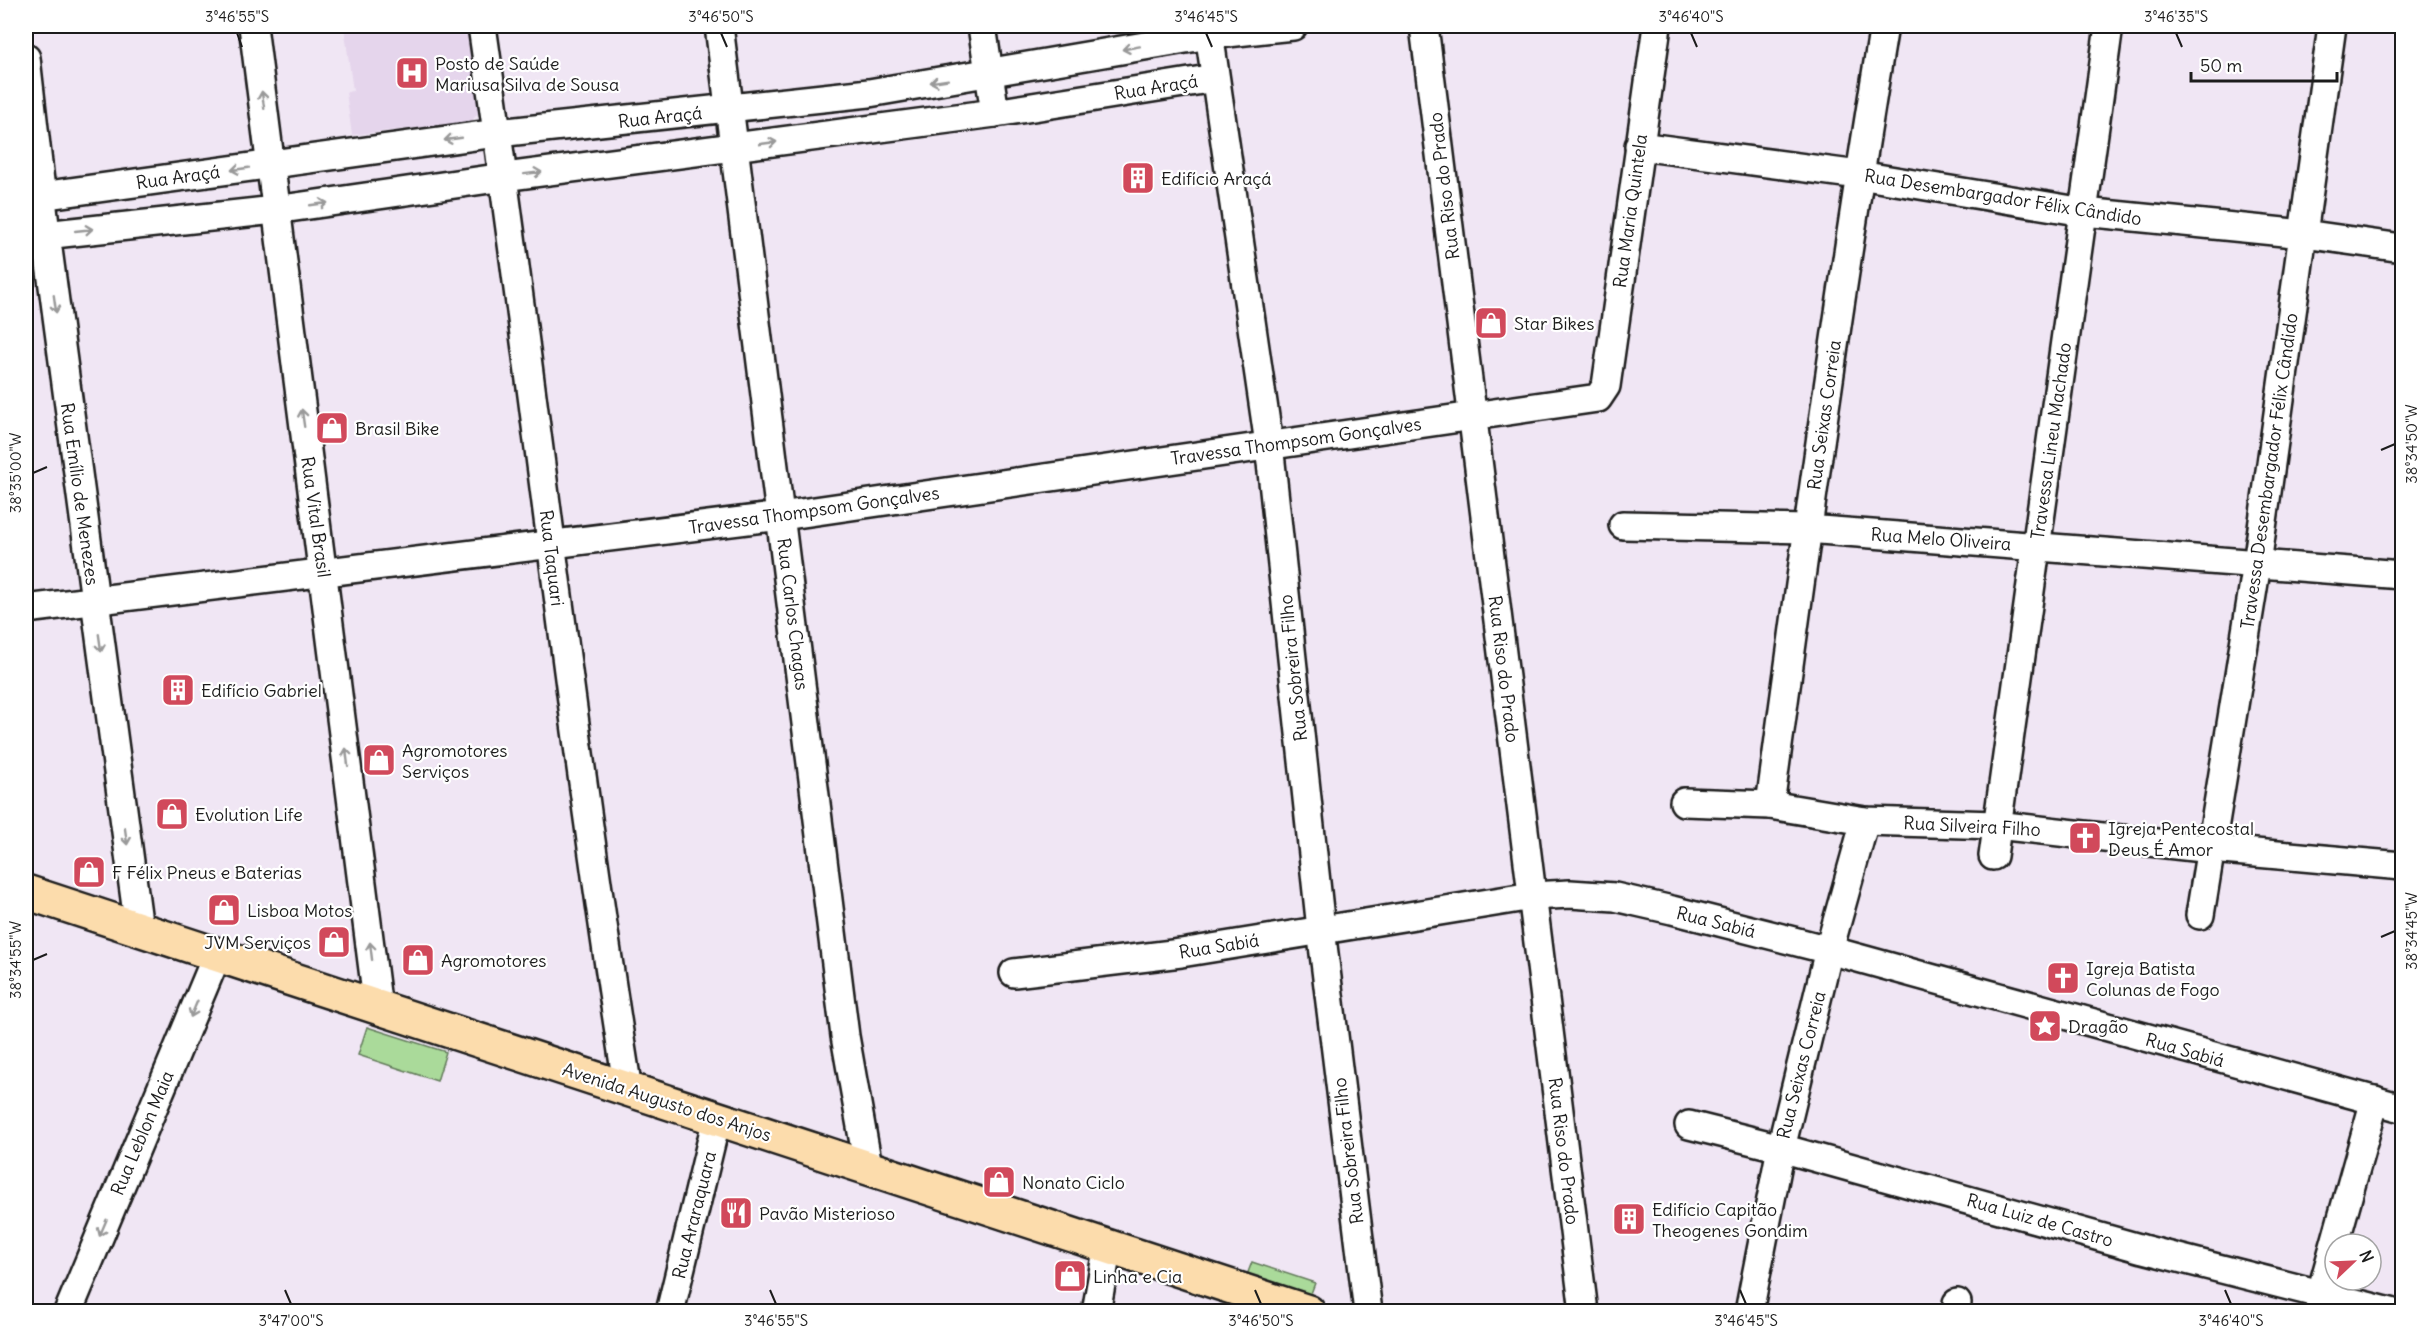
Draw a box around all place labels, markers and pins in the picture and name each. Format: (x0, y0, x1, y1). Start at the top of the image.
place label: Posto de Saúde Mariusa Silva de Sousa (435, 52, 619, 96)
hospital icon: Posto de Saúde Mariusa Silva de Sousa (394, 55, 430, 91)
building icon: Edifício Araçá (1120, 160, 1156, 196)
place label: Edifício Araçá (1161, 167, 1272, 190)
shop icon: Star Bikes (1473, 305, 1509, 341)
place label: Star Bikes (1514, 312, 1594, 335)
shop icon: Brasil Bike (314, 410, 350, 446)
place label: Brasil Bike (355, 417, 439, 440)
building icon: Edifício Gabriel (160, 672, 196, 708)
place label: Edifício Gabriel (201, 679, 322, 702)
place label: Agromotores Serviços (402, 739, 508, 783)
shop icon: Agromotores Serviços (361, 742, 397, 778)
shop icon: Evolution Life (154, 796, 190, 832)
place label: Evolution Life (195, 803, 303, 826)
place label: Igreja Pentecostal Deus É Amor (2108, 817, 2254, 861)
church icon: Igreja Pentecostal Deus É Amor (2067, 820, 2103, 856)
shop icon: F Félix Pneus e Baterias (71, 854, 107, 890)
place label: F Félix Pneus e Baterias (112, 861, 302, 884)
shop icon: Lisboa Motos (206, 892, 242, 928)
place label: Lisboa Motos (247, 899, 352, 922)
shop icon: JVM Serviços (316, 924, 352, 960)
place label: JVM Serviços (204, 931, 311, 954)
shop icon: Agromotores (400, 942, 436, 978)
place label: Agromotores (441, 949, 547, 972)
place label: Igreja Batista Colunas de Fogo (2086, 957, 2220, 1001)
church icon: Igreja Batista Colunas de Fogo (2045, 960, 2081, 996)
place icon: Dragão (2027, 1008, 2063, 1044)
place label: Dragão (2068, 1015, 2128, 1038)
shop icon: Nonato Ciclo (981, 1164, 1017, 1200)
place label: Nonato Ciclo (1022, 1171, 1125, 1194)
restaurant icon: Pavão Misterioso (718, 1195, 754, 1231)
place label: Edifício Capitão Theogenes Gondim (1652, 1198, 1808, 1242)
building icon: Edifício Capitão Theogenes Gondim (1611, 1201, 1647, 1237)
place label: Pavão Misterioso (759, 1202, 895, 1225)
shop icon: Linha e Cia (1052, 1258, 1088, 1294)
place label: Linha e Cia (1093, 1265, 1182, 1288)

